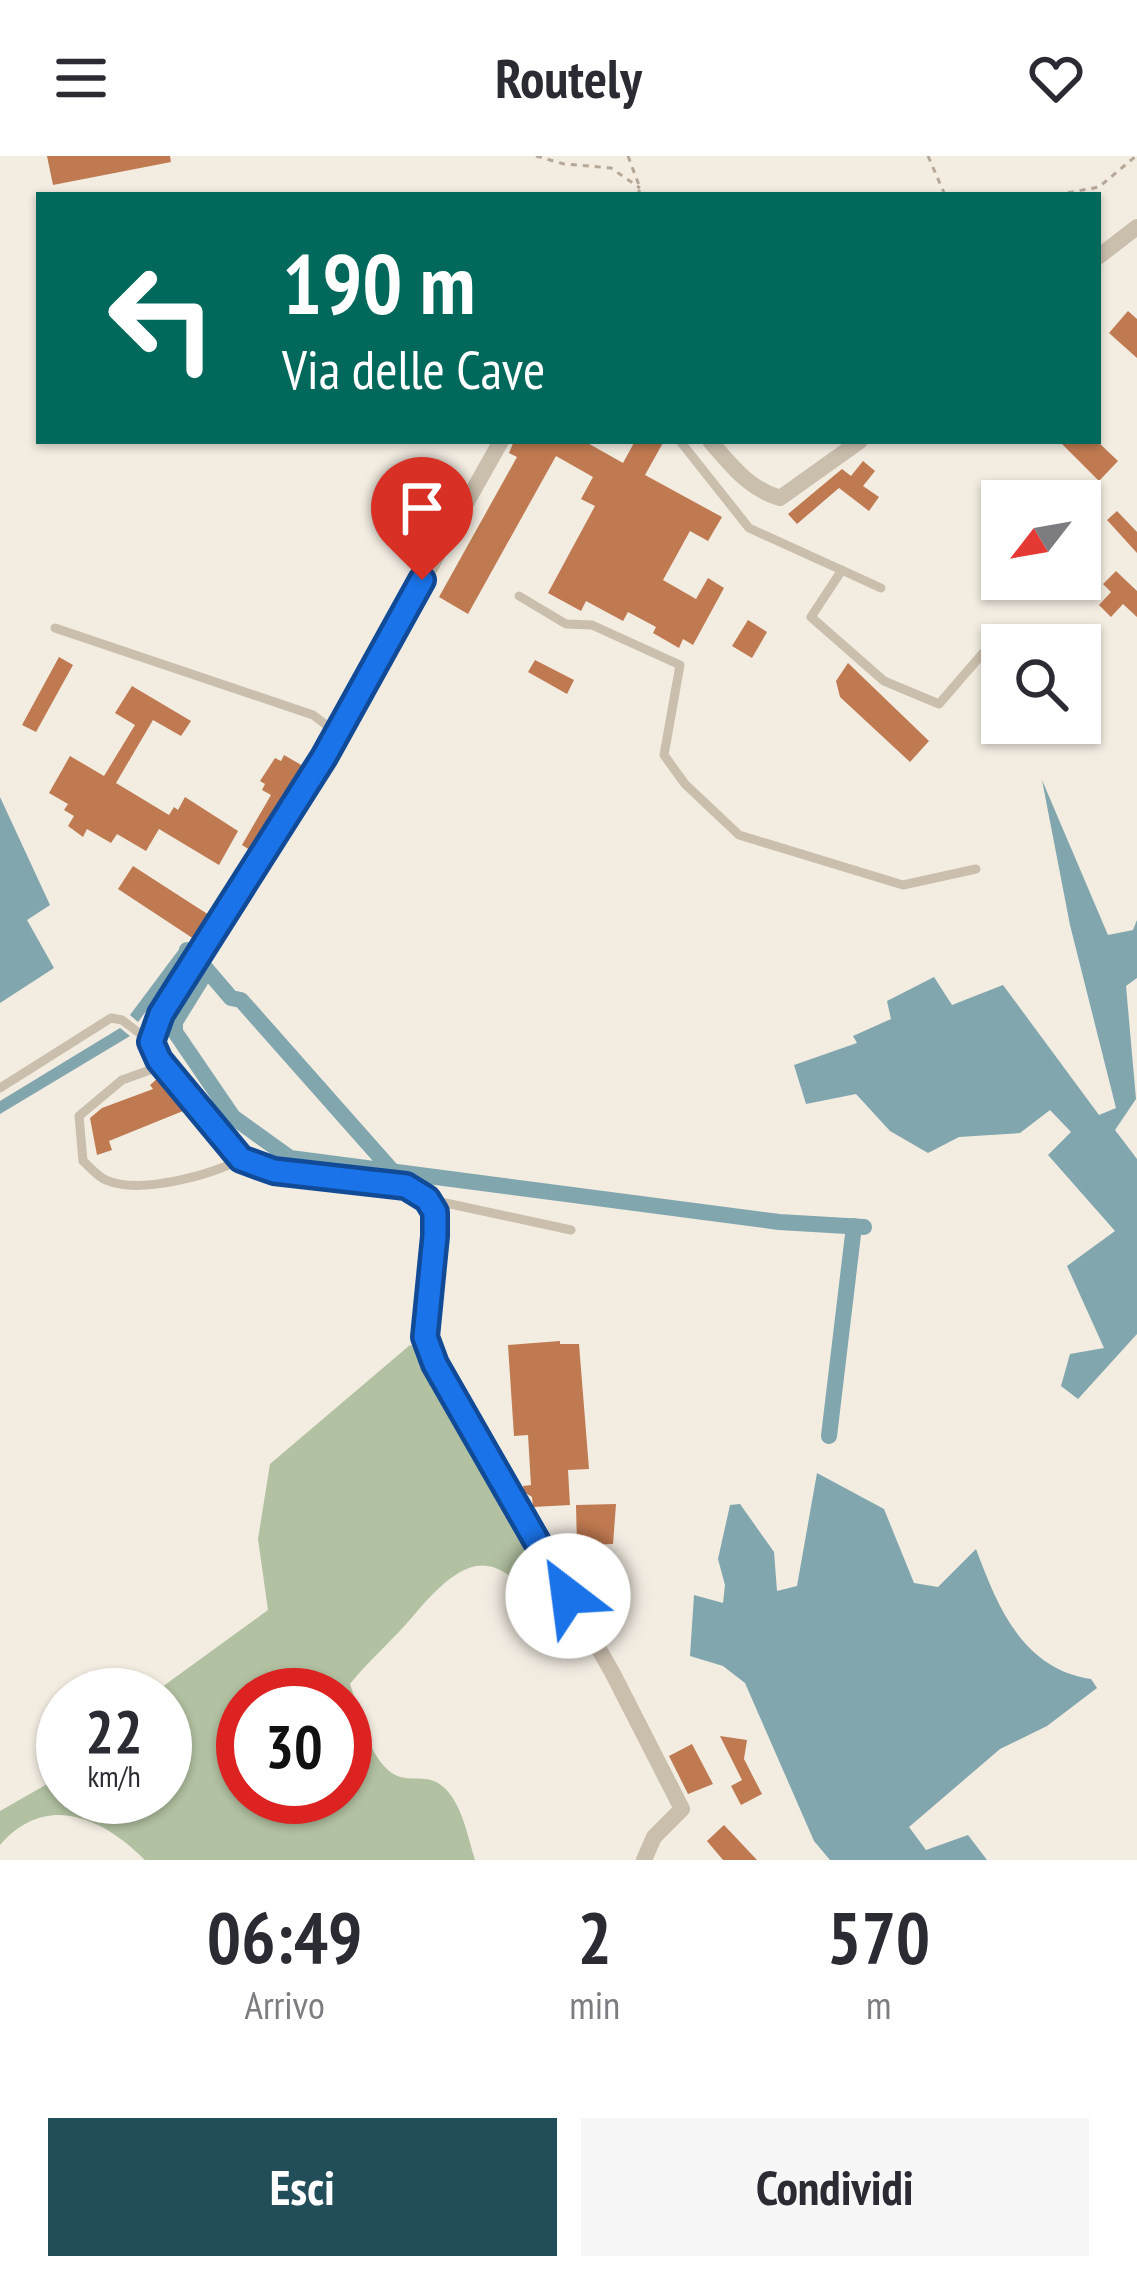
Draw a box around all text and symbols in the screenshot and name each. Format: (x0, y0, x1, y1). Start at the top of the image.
text: Routely (495, 43, 642, 113)
icon: menu (48, 45, 114, 111)
icon: heart (1023, 45, 1089, 111)
text: 190 m (282, 228, 475, 337)
icon: left (84, 240, 240, 396)
text: Via delle Cave (282, 334, 545, 404)
pin (371, 457, 473, 580)
icon: arrive (389, 475, 455, 541)
north arrow (981, 480, 1101, 600)
map controls (981, 480, 1101, 744)
button: search (981, 624, 1101, 744)
position arrow (505, 1533, 631, 1659)
speed limit sign: 30 (216, 1668, 372, 1824)
text: 22 (85, 1692, 143, 1770)
text: km/h (87, 1756, 141, 1795)
text: 06:49 (207, 1890, 363, 1983)
text: 2 (578, 1890, 612, 1983)
text: 570 (827, 1890, 930, 1983)
text: Arrivo (244, 1979, 325, 2030)
text: min (569, 1979, 620, 2030)
text: m (866, 1979, 891, 2030)
button: Esci (48, 2118, 557, 2256)
button: Condividi (581, 2118, 1089, 2256)

